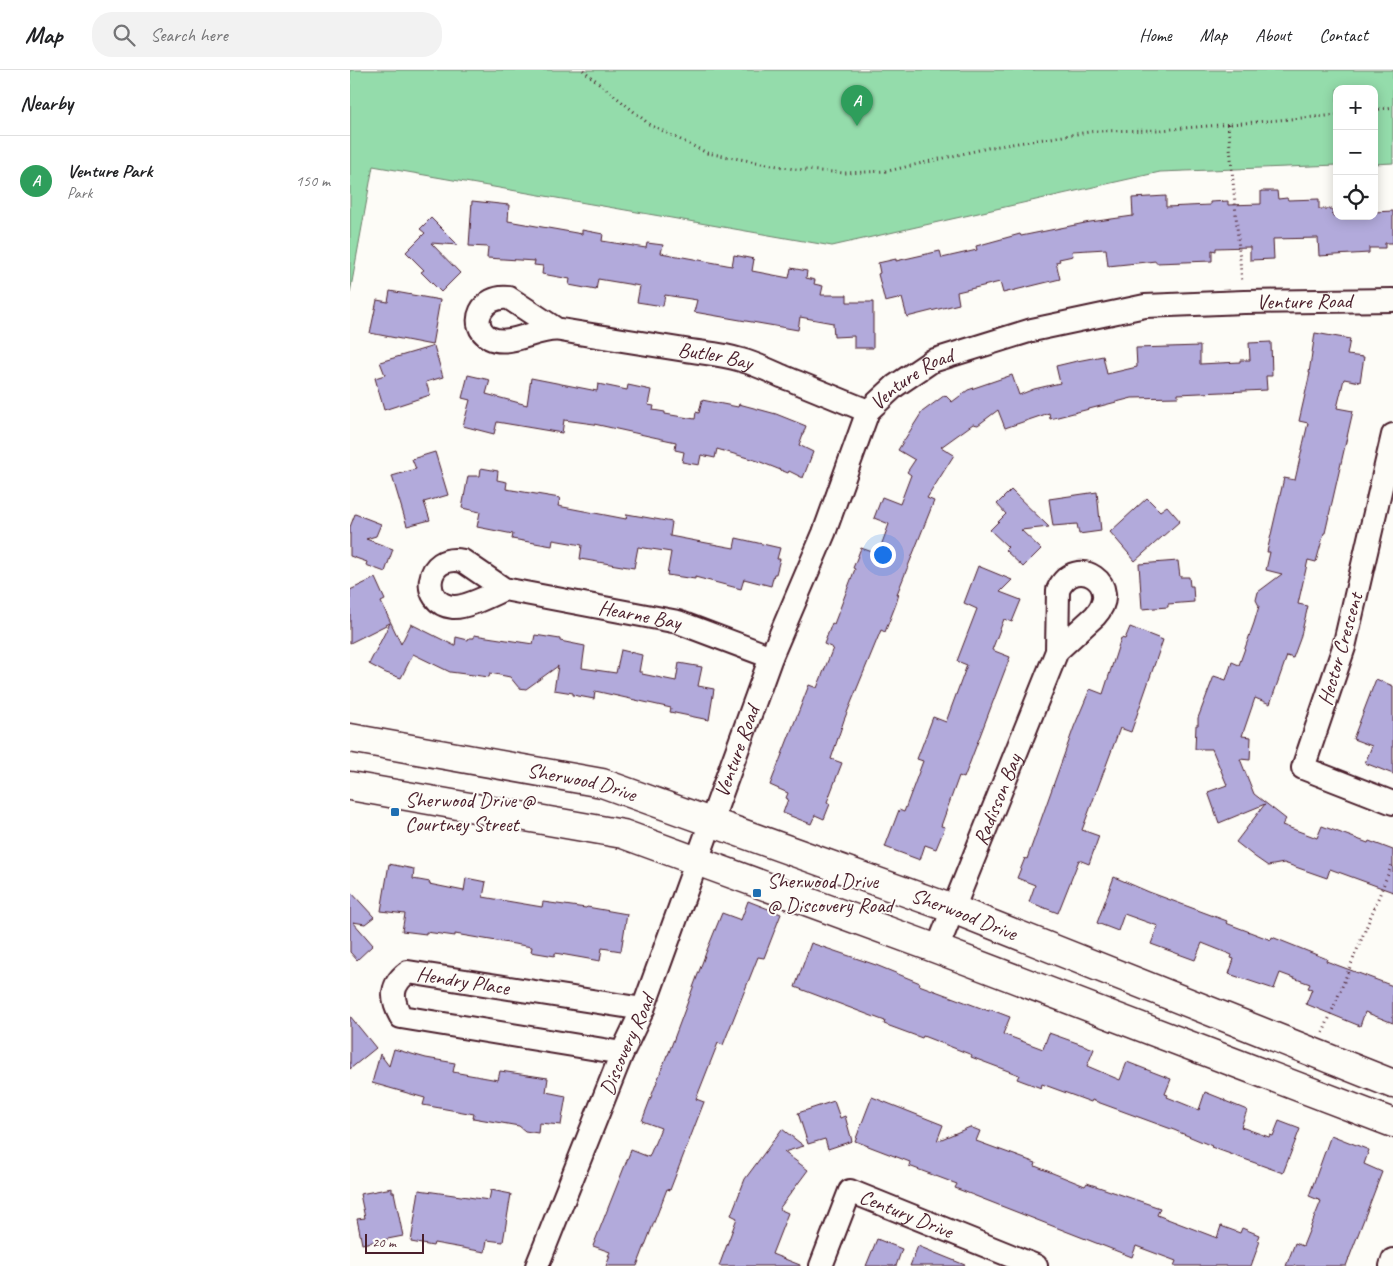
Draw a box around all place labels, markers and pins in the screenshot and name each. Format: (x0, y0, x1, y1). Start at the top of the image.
pin: A (841, 85, 873, 126)
place label: Sherwood Drive @ Courtney Street (405, 787, 536, 837)
marker: Sherwood Drive @ Courtney Street (389, 806, 401, 818)
place label: Sherwood Drive @ Discovery Road (767, 868, 895, 918)
marker: Sherwood Drive @ Discovery Road (751, 887, 763, 899)

